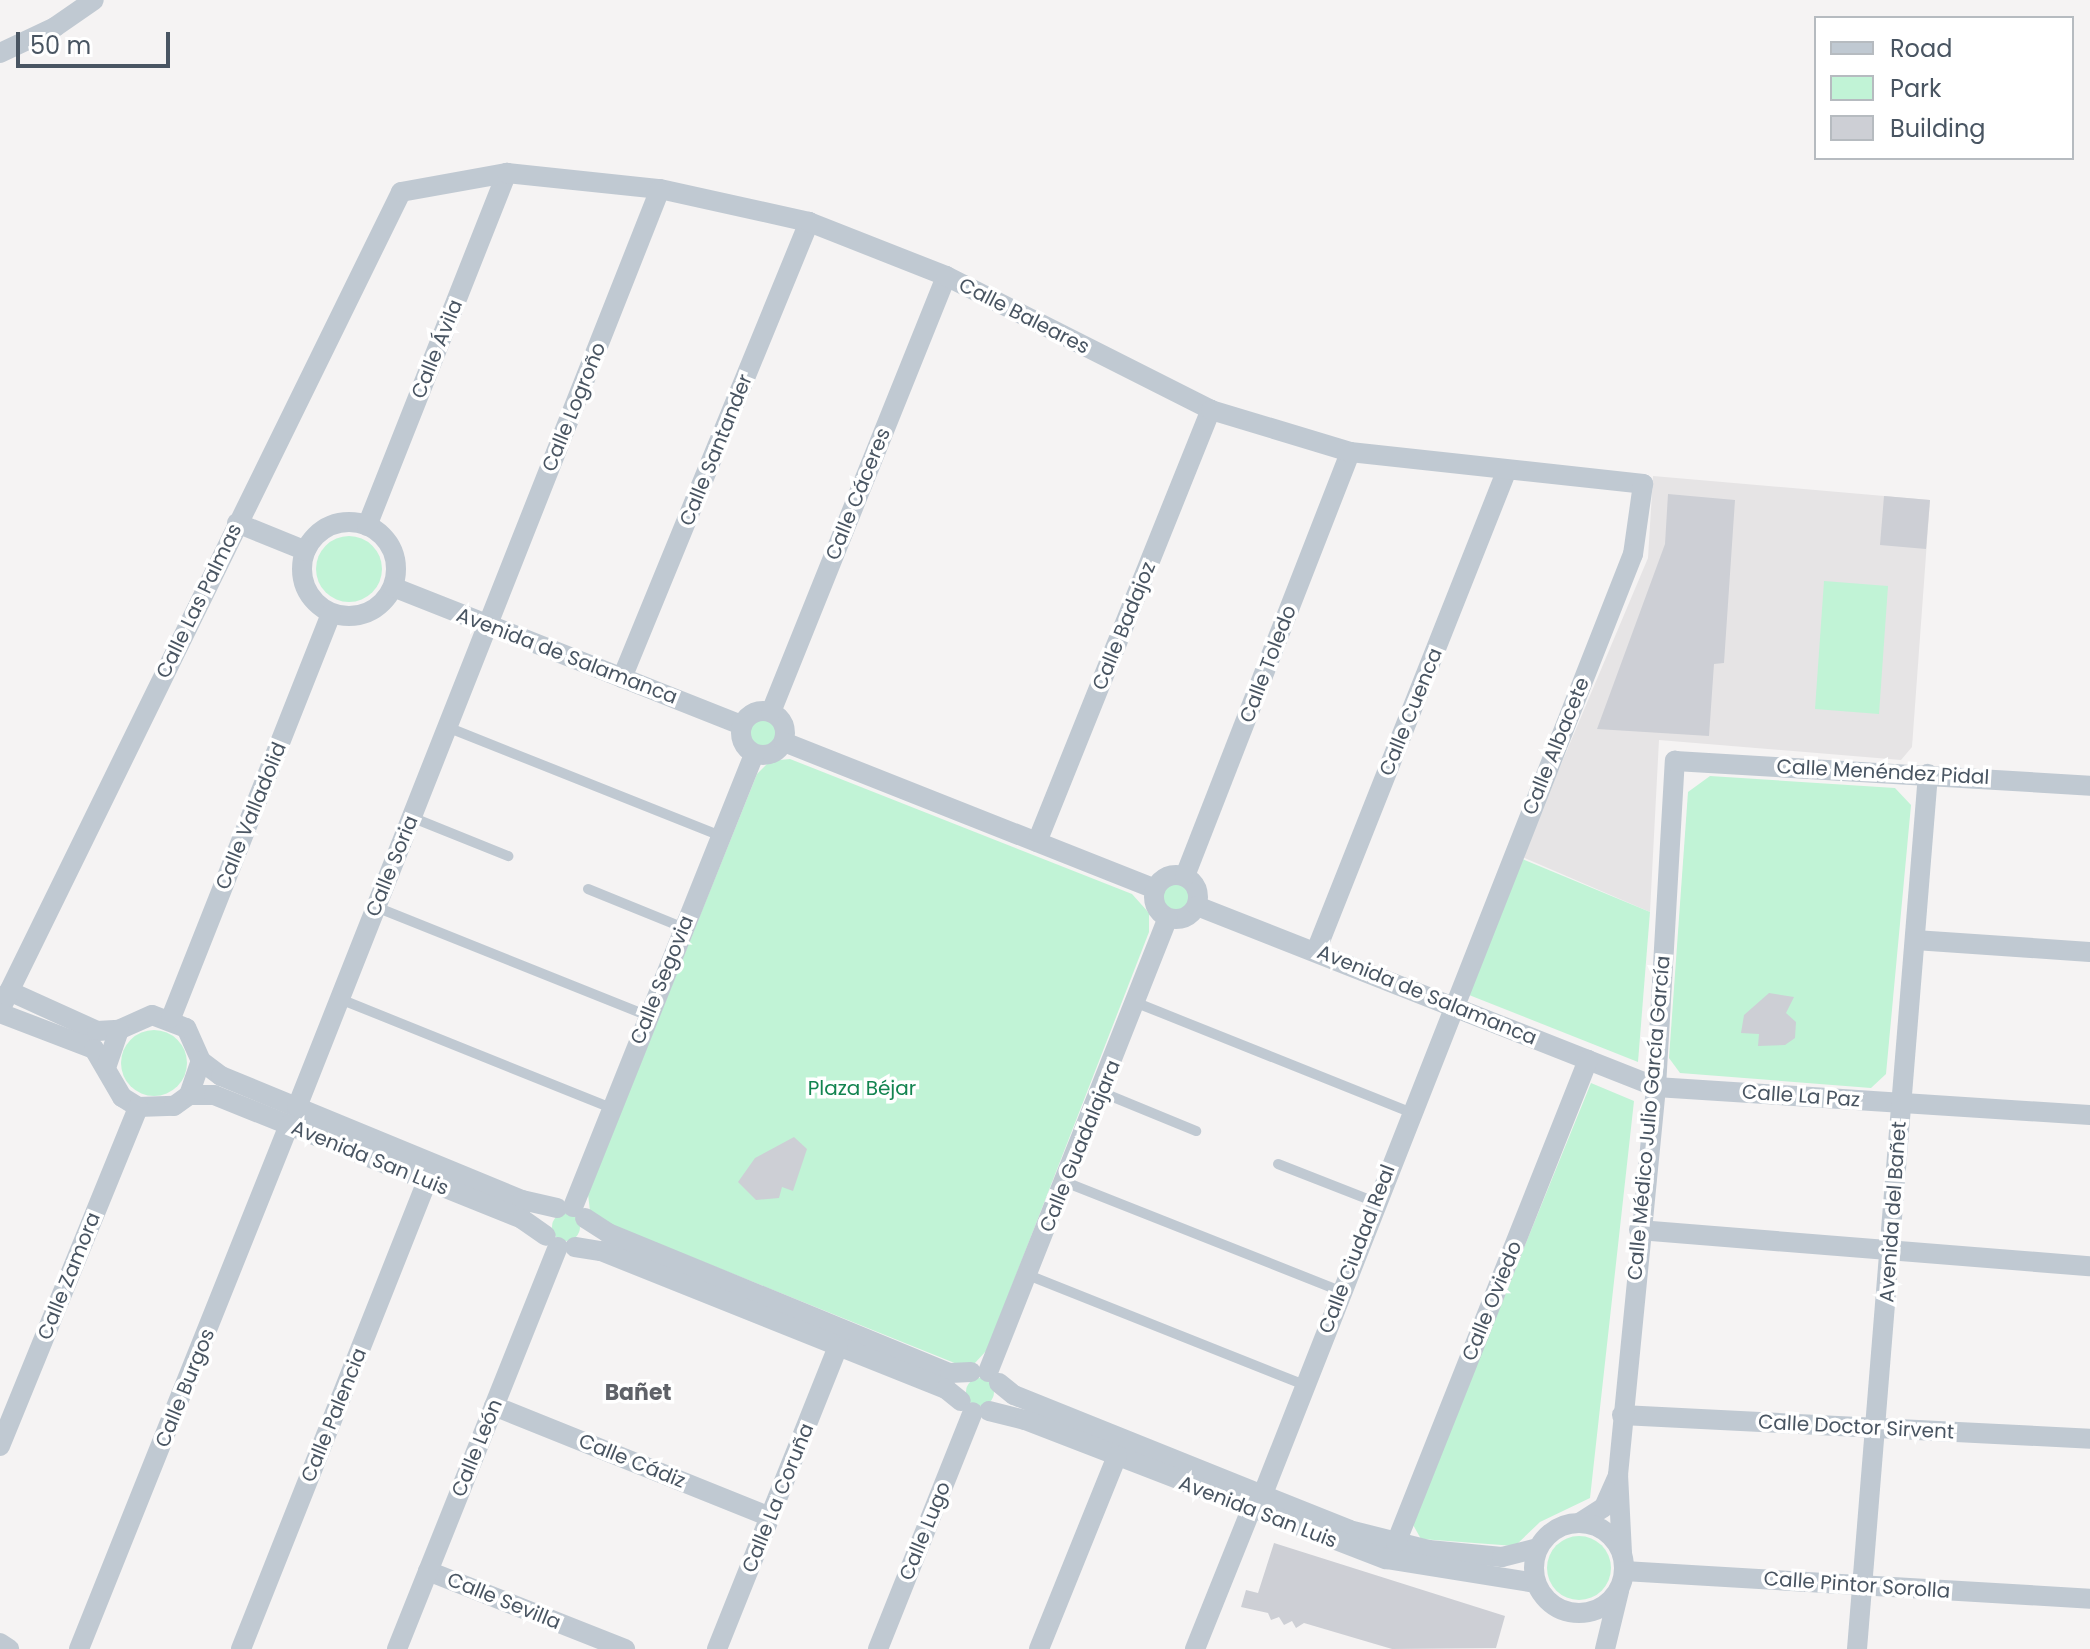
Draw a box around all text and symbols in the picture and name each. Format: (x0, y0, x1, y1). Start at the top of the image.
scale bar (20, 16, 174, 66)
legend (1814, 16, 2074, 160)
text: 50 m (30, 29, 91, 62)
text: Road (1890, 32, 1952, 65)
text: Park (1890, 72, 1941, 105)
text: Building (1890, 112, 1986, 145)
street label: Calle Baleares (955, 273, 1093, 359)
street label: Calle Ávila (406, 296, 468, 402)
street label: Calle Logroño (537, 339, 611, 475)
street label: Calle Santander (675, 371, 757, 529)
street label: Calle Cáceres (821, 424, 895, 564)
street label: Calle Las Palmas (151, 520, 247, 682)
street label: Calle Badajoz (1087, 558, 1161, 694)
street label: Calle Toledo (1235, 602, 1301, 726)
street label: Avenida de Salamanca (453, 603, 681, 709)
street label: Calle Cuenca (1374, 645, 1448, 779)
street label: Calle Albacete (1517, 674, 1595, 818)
street label: Calle Valladolid (211, 739, 291, 893)
street label: Calle Menéndez Pidal (1776, 754, 1990, 790)
street label: Calle Soria (361, 812, 423, 920)
street label: Calle Segovia (625, 912, 699, 1048)
street label: Avenida de Salamanca (1314, 940, 1540, 1050)
street label: Calle Médico Julio García García (1623, 955, 1675, 1281)
street label: Calle Guadalajara (1035, 1057, 1125, 1235)
park label: Plaza Béjar (808, 1076, 916, 1100)
street label: Calle La Paz (1741, 1080, 1861, 1112)
street label: Avenida San Luis (288, 1116, 452, 1200)
street label: Avenida del Bañet (1875, 1121, 1911, 1303)
street label: Calle Ciudad Real (1314, 1161, 1400, 1337)
street label: Calle Zamora (33, 1209, 105, 1343)
street label: Calle Oviedo (1457, 1238, 1527, 1364)
street label: Calle Burgos (150, 1325, 220, 1451)
street label: Calle Palencia (296, 1345, 372, 1485)
district label: Bañet (605, 1380, 671, 1406)
street label: Calle León (447, 1396, 507, 1500)
street label: Calle Doctor Sirvent (1757, 1410, 1955, 1444)
street label: Calle La Coruña (737, 1420, 819, 1576)
street label: Calle Cádiz (575, 1429, 689, 1493)
street label: Avenida San Luis (1176, 1471, 1340, 1553)
street label: Calle Lugo (894, 1478, 956, 1584)
street label: Calle Sevilla (444, 1567, 564, 1635)
street label: Calle Pintor Sorolla (1763, 1567, 1951, 1603)

